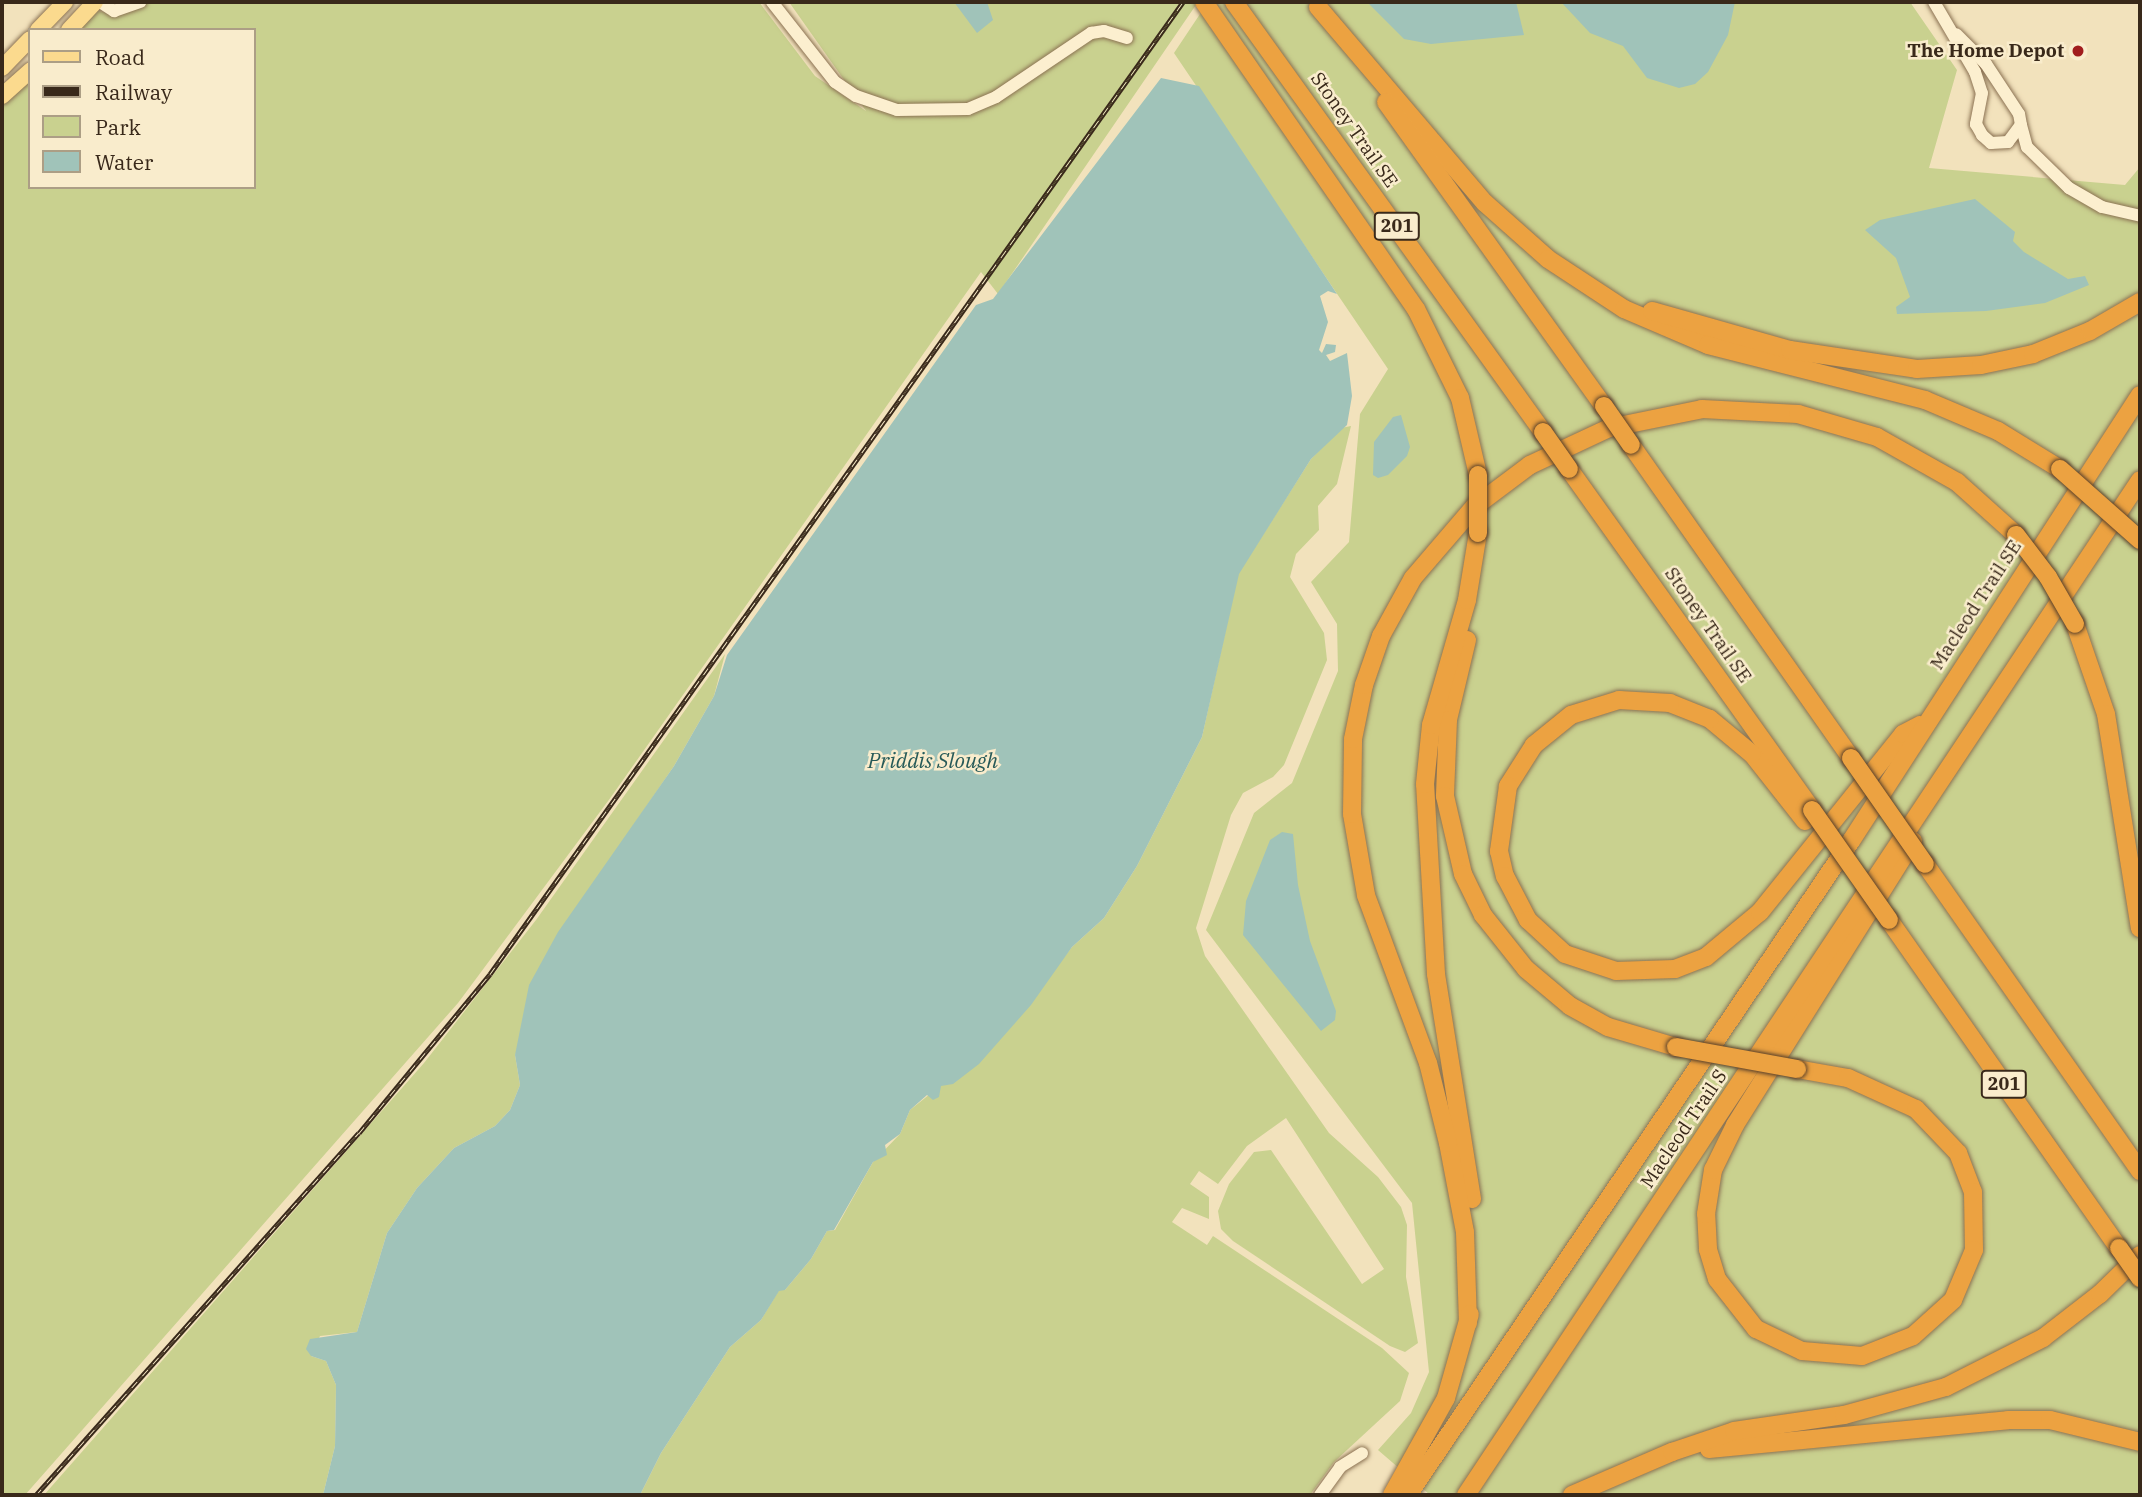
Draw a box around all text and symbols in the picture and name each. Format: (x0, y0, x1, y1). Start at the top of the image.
legend (28, 28, 256, 189)
place label: The Home Depot (1907, 40, 2064, 62)
text: Road (95, 43, 145, 71)
marker: The Home Depot (2070, 43, 2086, 59)
street label: Stoney Trail SE (1306, 68, 1402, 192)
text: Railway (95, 78, 172, 106)
text: Park (95, 113, 141, 141)
text: Water (95, 148, 153, 176)
road number: 201 (1372, 211, 1422, 240)
street label: Macleod Trail SE (1926, 536, 2026, 674)
street label: Stoney Trail SE (1660, 563, 1756, 687)
water label: Priddis Slough (868, 747, 998, 773)
street label: Macleod Trail S (1636, 1066, 1732, 1192)
road number: 201 (1980, 1070, 2028, 1098)

